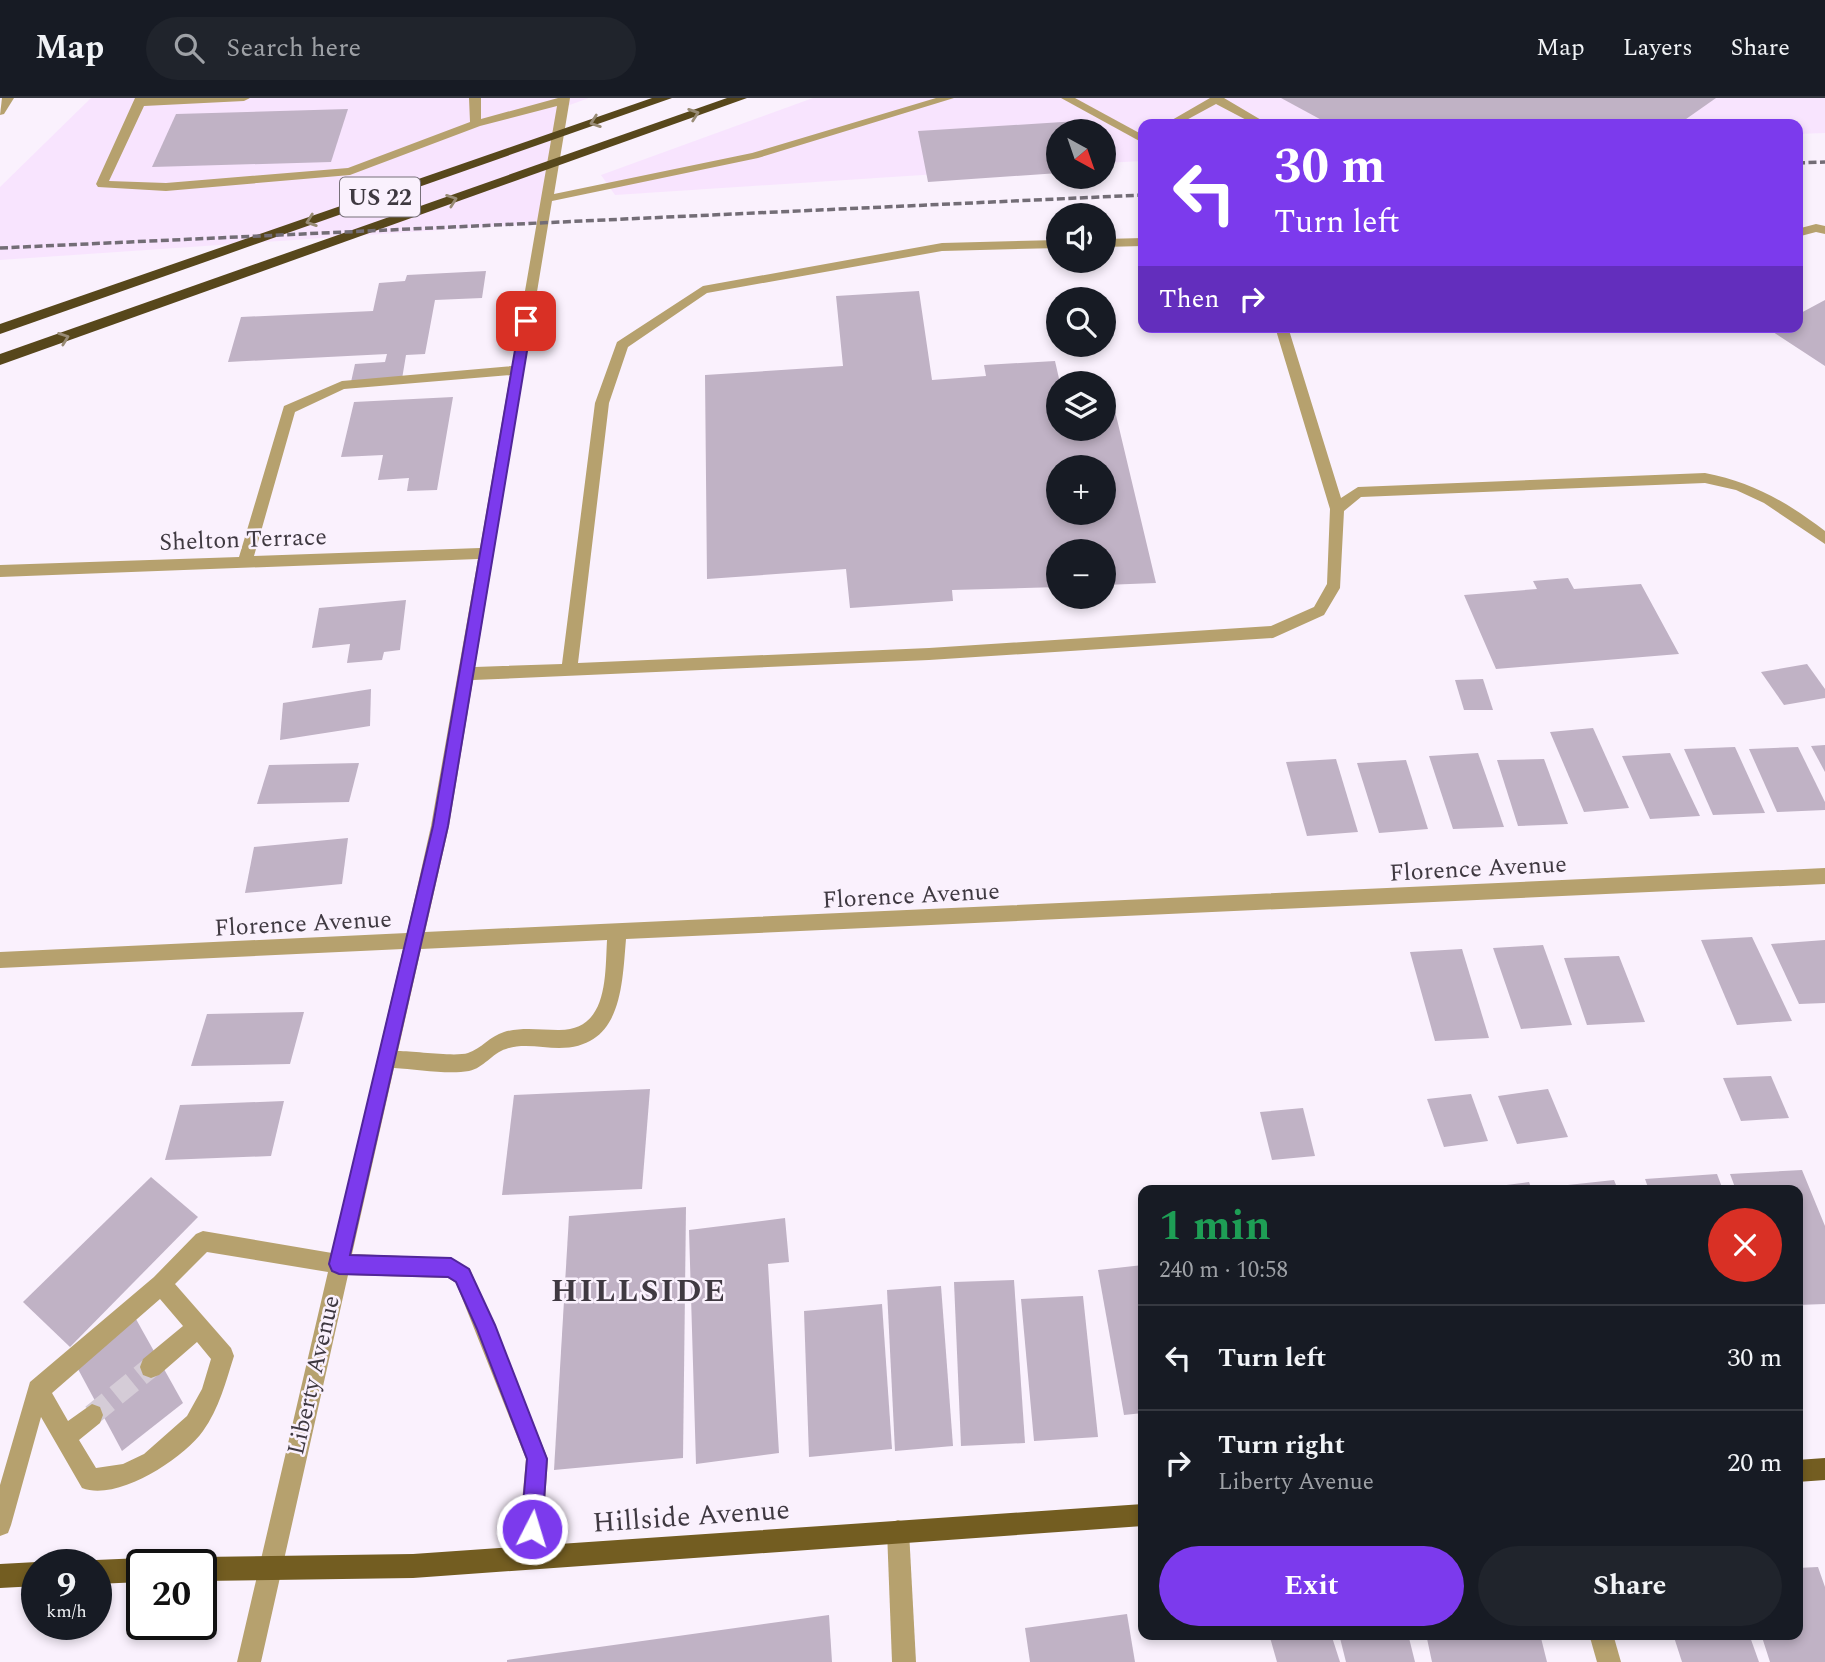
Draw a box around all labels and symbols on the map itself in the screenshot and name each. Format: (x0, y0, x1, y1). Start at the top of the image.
one-way arrow (687, 108, 699, 122)
one-way arrow (590, 114, 602, 128)
north arrow (1046, 119, 1116, 189)
road number: US 22 (340, 178, 420, 216)
one-way arrow (446, 194, 458, 208)
one-way arrow (305, 213, 318, 227)
pin (496, 291, 556, 351)
one-way arrow (58, 332, 70, 346)
street label: Shelton Terrace (159, 519, 327, 561)
street label: Florence Avenue (1388, 846, 1568, 892)
street label: Florence Avenue (821, 873, 1001, 919)
street label: Florence Avenue (213, 901, 393, 947)
district label: HILLSIDE (551, 1267, 727, 1316)
street label: Liberty Avenue (278, 1292, 350, 1459)
street label: Hillside Avenue (591, 1488, 791, 1545)
position arrow (495, 1492, 569, 1566)
speed limit sign: 20 (126, 1549, 217, 1640)

